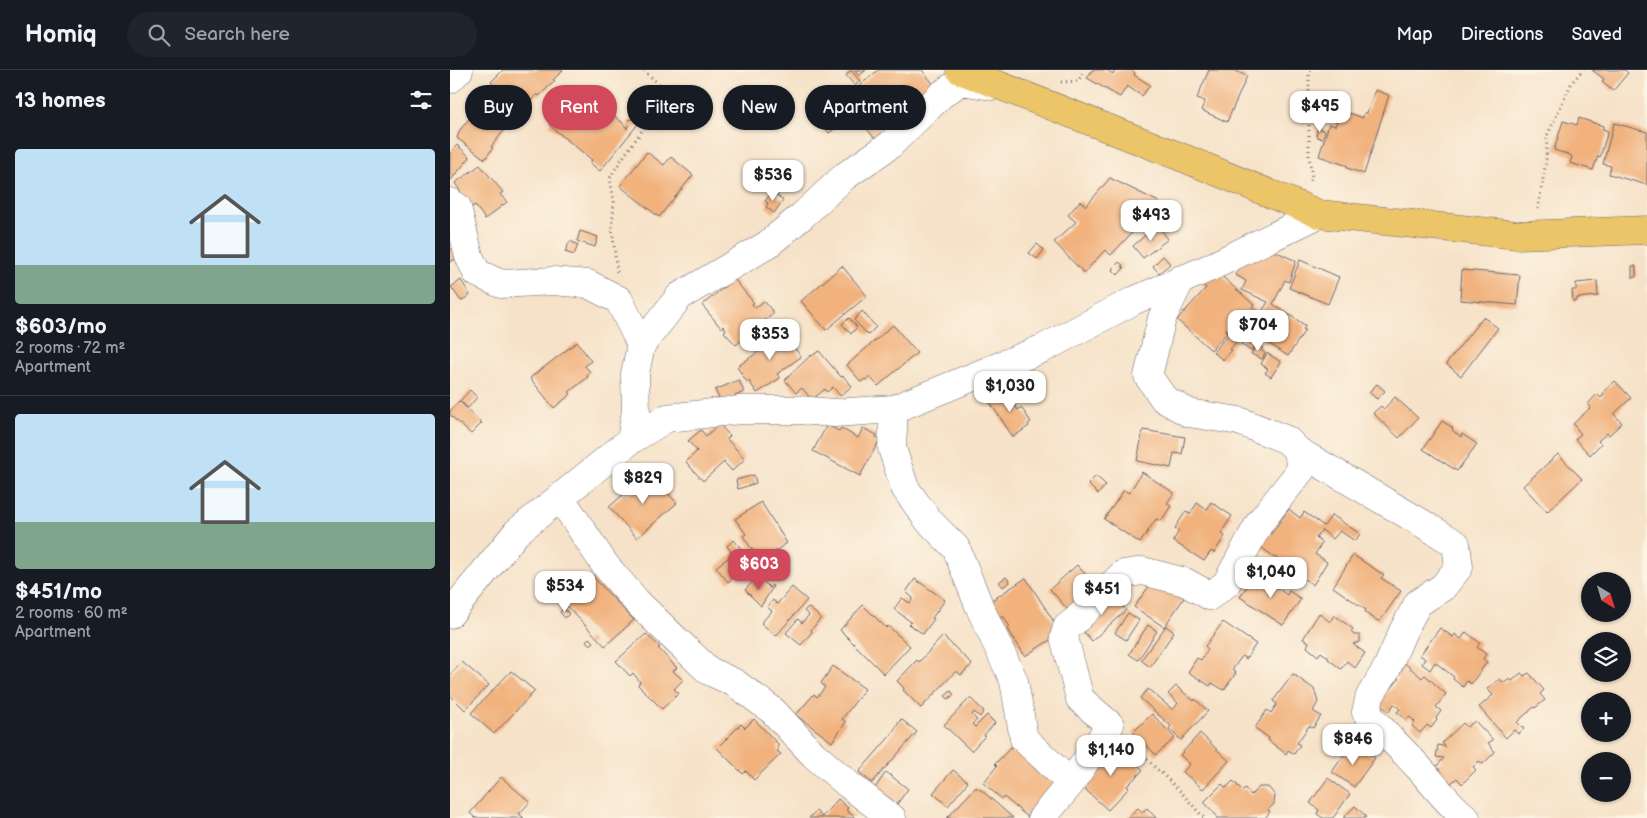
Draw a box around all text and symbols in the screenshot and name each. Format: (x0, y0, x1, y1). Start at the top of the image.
search box (127, 12, 477, 57)
text: Homiq (25, 20, 97, 49)
icon: search (145, 21, 173, 49)
text: Search here (185, 23, 290, 46)
text: Map (1397, 24, 1433, 45)
text: Directions (1461, 24, 1543, 45)
text: Saved (1571, 24, 1622, 45)
chip: Buy (465, 85, 532, 130)
chip: Rent (542, 85, 617, 130)
chip: Filters (627, 85, 713, 130)
chip: New (723, 85, 795, 130)
chip: Apartment (805, 85, 926, 130)
icon: filters (407, 86, 435, 114)
text: 13 homes (15, 88, 106, 113)
pin: $495 (1290, 90, 1350, 133)
text: $495 (1301, 97, 1339, 116)
pin: $536 (743, 160, 803, 202)
text: $536 (754, 166, 792, 185)
icon: home (180, 181, 270, 271)
pin: $493 (1121, 200, 1181, 242)
text: $493 (1132, 206, 1170, 225)
pin: $704 (1228, 310, 1288, 352)
text: $603/mo (15, 314, 107, 339)
text: $704 (1239, 316, 1277, 335)
pin: $353 (740, 318, 800, 361)
text: $353 (751, 325, 789, 344)
text: 2 rooms · 72 m² (15, 339, 125, 358)
text: Apartment (15, 358, 91, 377)
pin: $1,030 (969, 370, 1051, 413)
text: $1,030 (985, 377, 1035, 396)
icon: home (180, 447, 270, 537)
pin: $829 (613, 462, 673, 505)
text: $829 (623, 469, 663, 488)
pin: $603 (729, 548, 789, 591)
text: $603 (739, 555, 779, 574)
pin: $1,040 (1230, 556, 1312, 599)
text: $1,040 (1246, 563, 1296, 582)
pin: $534 (535, 570, 595, 613)
north arrow (1581, 572, 1631, 622)
map controls (1581, 572, 1631, 802)
pin: $451 (1072, 574, 1132, 616)
text: $534 (546, 577, 584, 596)
text: $451/mo (15, 579, 102, 604)
text: $451 (1084, 580, 1120, 599)
text: 2 rooms · 60 m² (15, 604, 128, 623)
text: Apartment (15, 623, 91, 642)
button: layers (1581, 632, 1631, 682)
button: + (1581, 692, 1631, 742)
pin: $846 (1323, 724, 1383, 766)
text: $846 (1333, 730, 1373, 749)
pin: $1,140 (1070, 734, 1152, 777)
text: $1,140 (1088, 741, 1134, 760)
button: − (1581, 752, 1631, 802)

